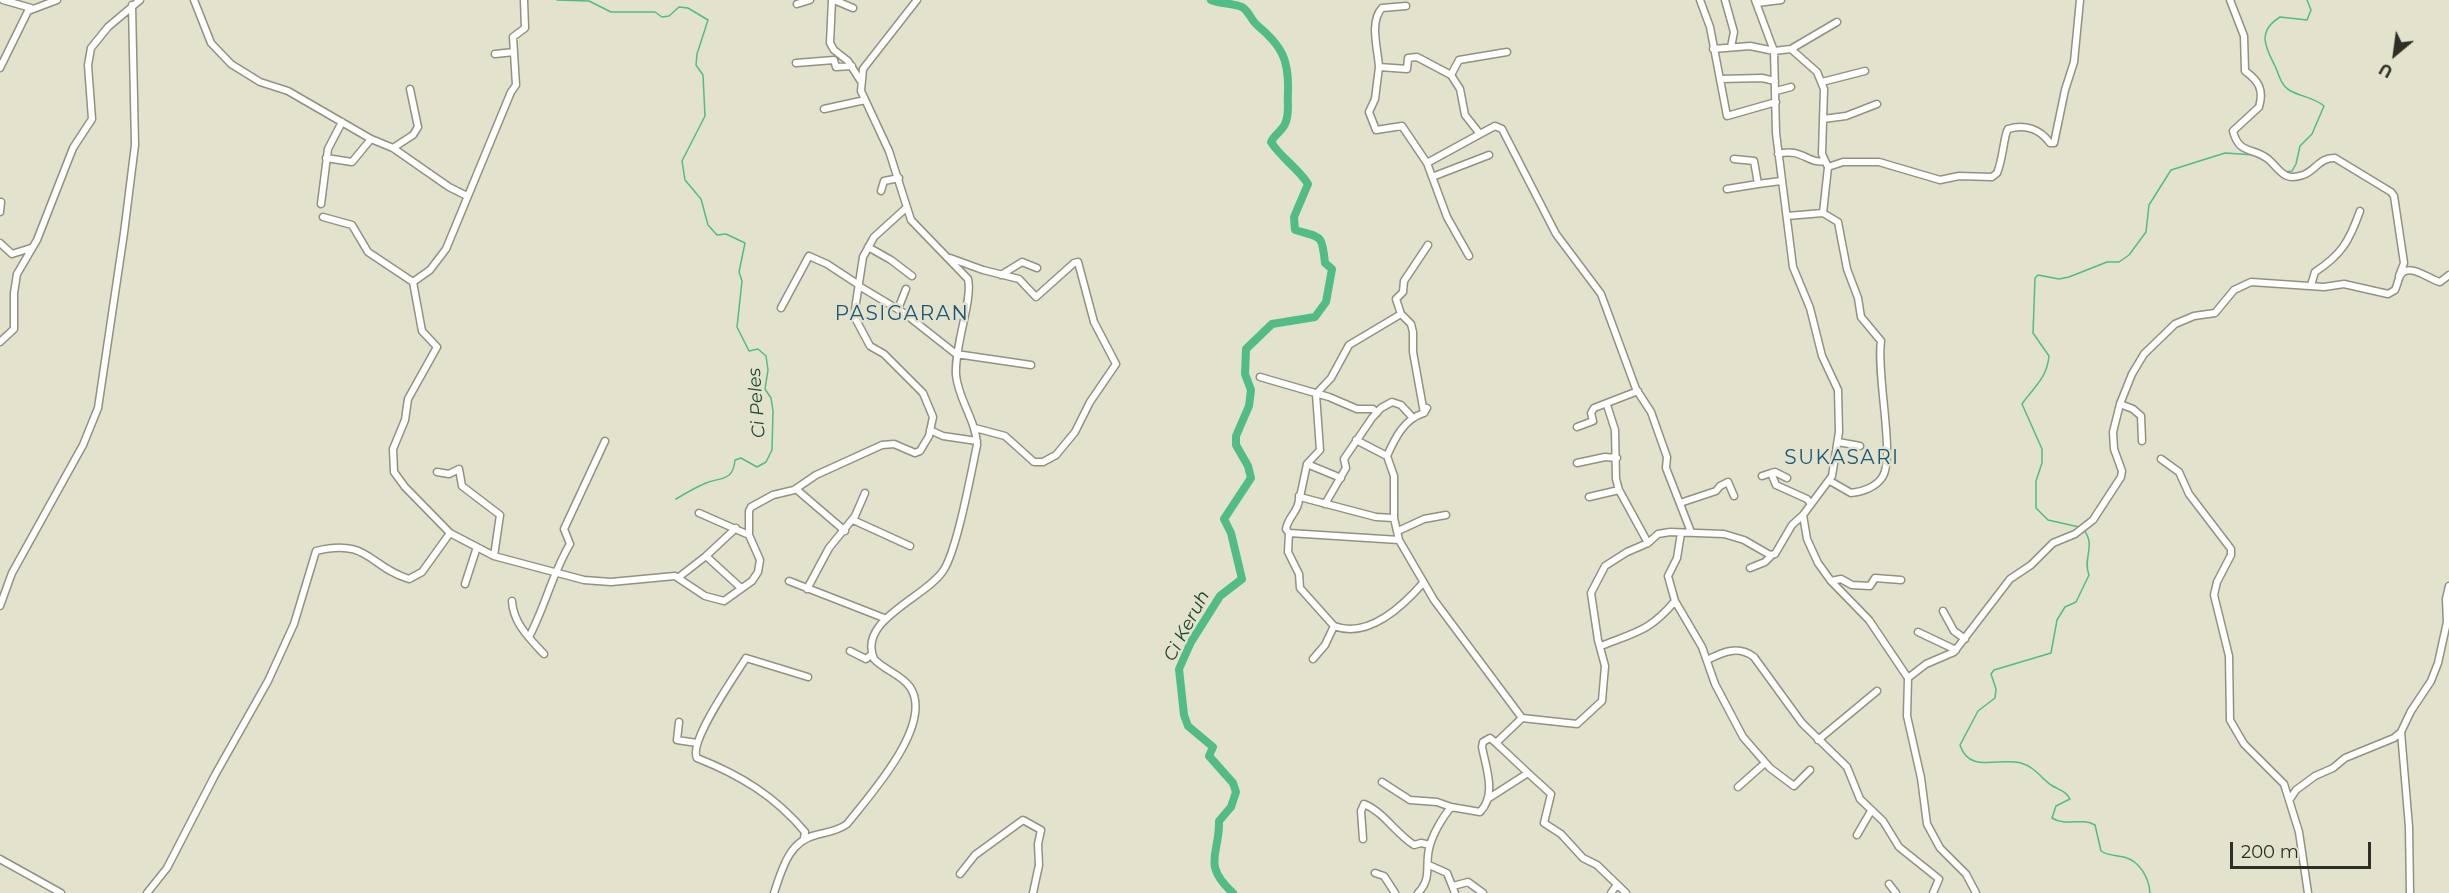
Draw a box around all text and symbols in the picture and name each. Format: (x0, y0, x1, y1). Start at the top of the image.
north arrow (2365, 24, 2425, 84)
text: U (2376, 59, 2396, 82)
district label: PASIGARAN (835, 302, 969, 326)
water label: Ci Peles (744, 367, 770, 439)
district label: SUKASARI (1784, 446, 1900, 470)
water label: Ci Keruh (1159, 587, 1215, 665)
scale bar (2233, 830, 2374, 868)
text: 200 m (2241, 841, 2299, 863)

